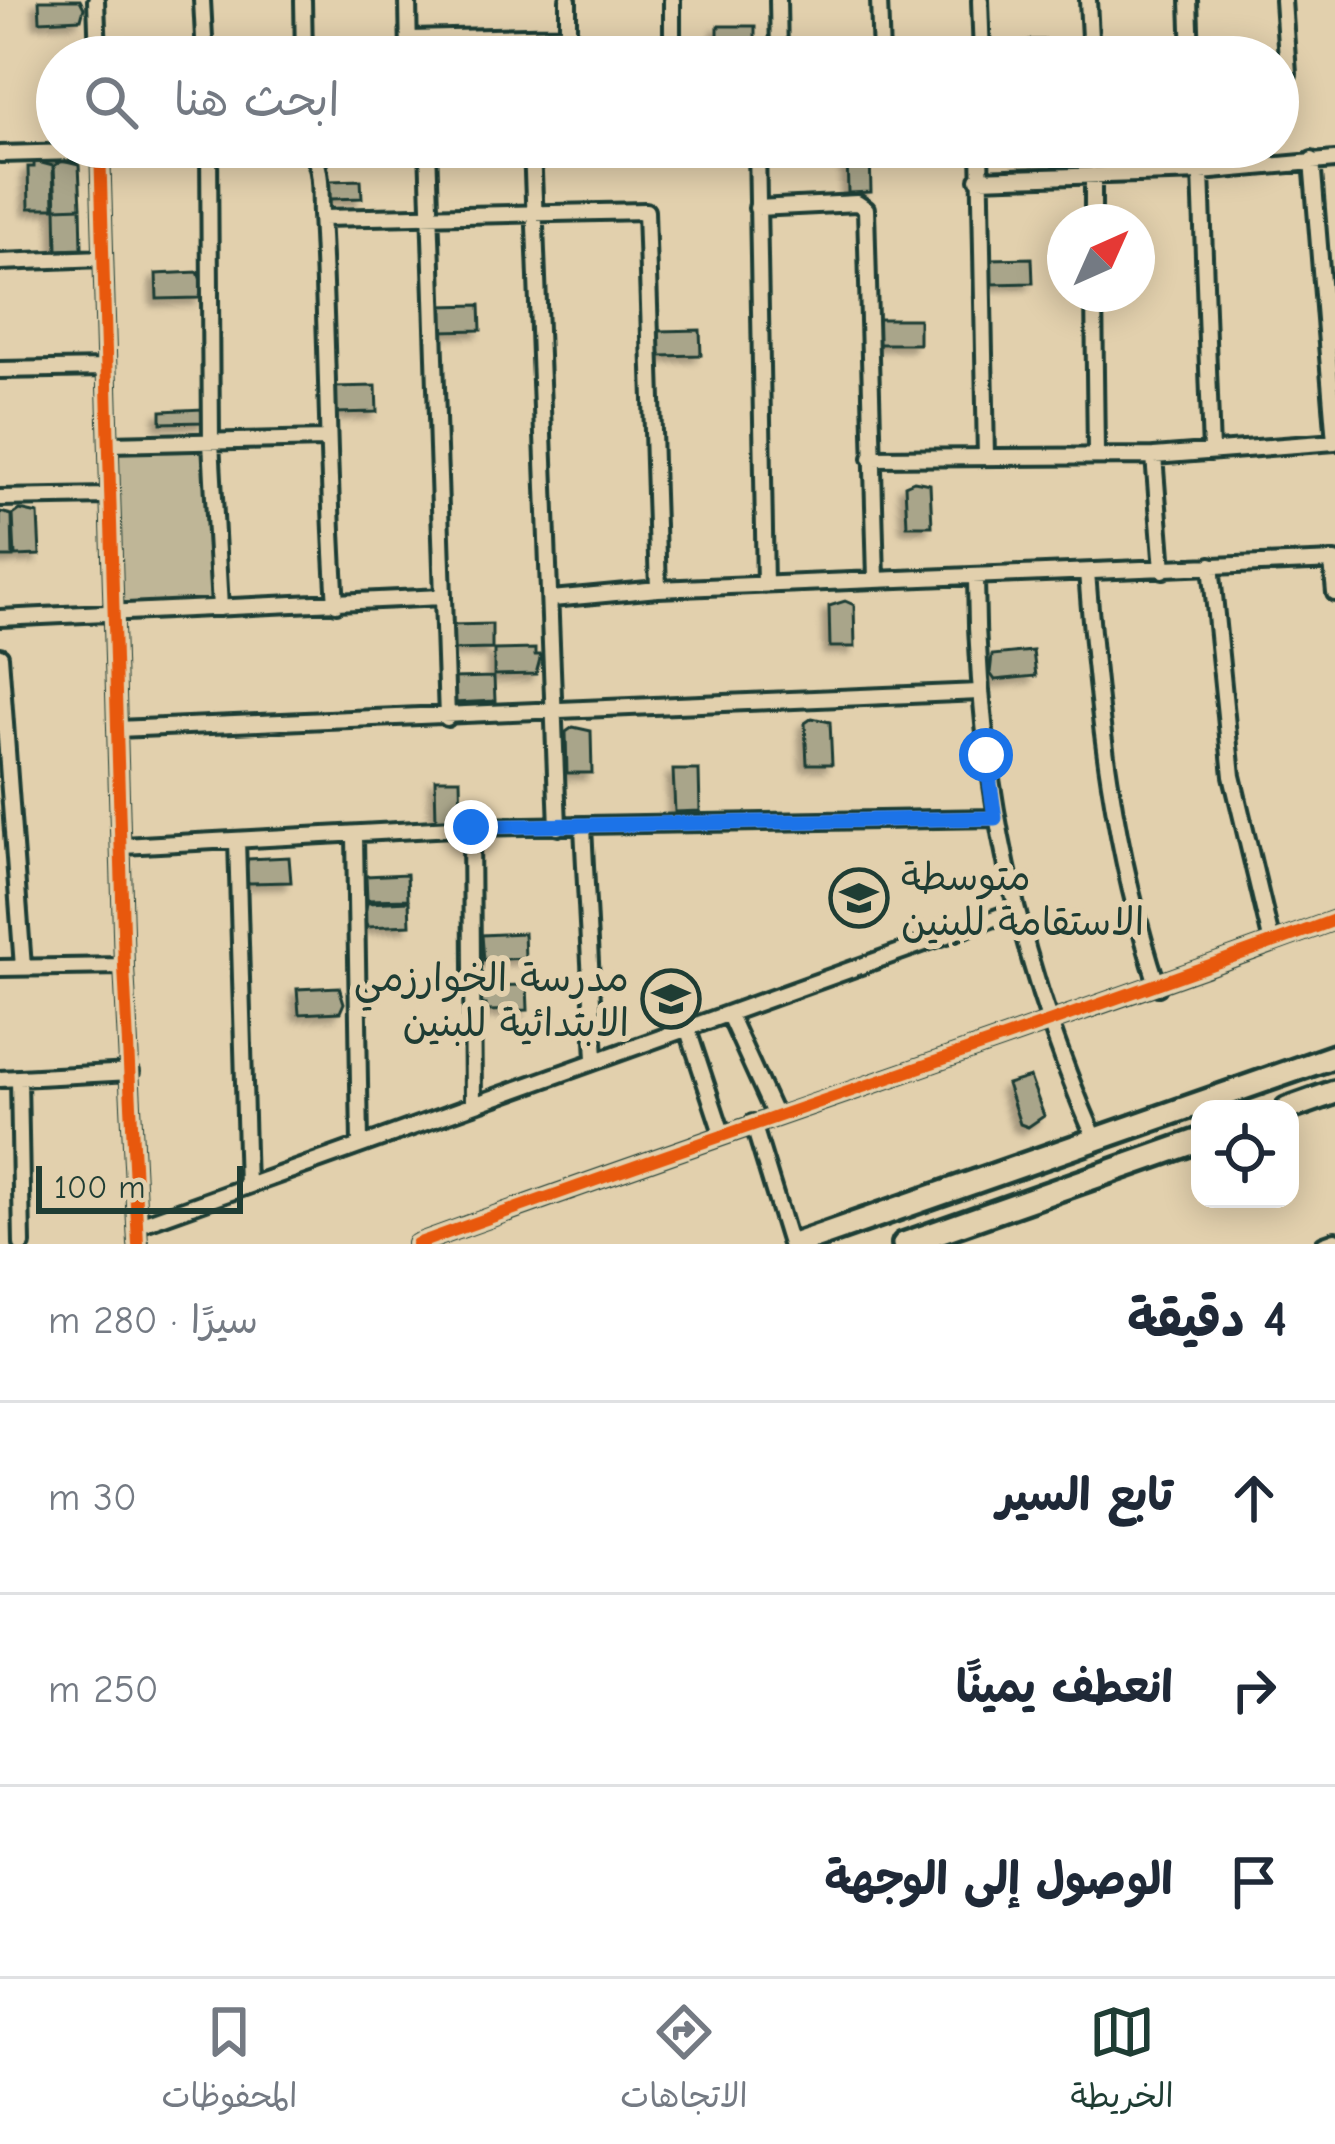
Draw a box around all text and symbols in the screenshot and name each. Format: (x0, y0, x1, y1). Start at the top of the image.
search box (36, 36, 1299, 168)
icon: search (78, 69, 144, 135)
text: ابحث هنا (174, 74, 339, 126)
north arrow (1047, 204, 1155, 312)
route start (959, 728, 1013, 782)
route end (444, 800, 498, 854)
place label: متوسطة الاستقامة للبنين (901, 855, 1144, 945)
school or university icon: متوسطة الاستقامة للبنين (828, 867, 890, 929)
place label: مدرسة الخوارزمي الابتدائية للبنين (354, 956, 629, 1046)
school or university icon: مدرسة الخوارزمي الابتدائية للبنين (640, 968, 702, 1030)
map controls (1191, 1100, 1299, 1208)
button: locate (1191, 1100, 1299, 1208)
scale bar (36, 1160, 243, 1213)
text: 100 m (54, 1168, 146, 1206)
text: 4 دقيقة (1127, 1290, 1287, 1349)
text: سيرًا · 280 m (48, 1298, 258, 1343)
icon: ahead (1221, 1465, 1287, 1531)
text: تابع السير (997, 1469, 1173, 1521)
text: 30 m (48, 1475, 137, 1520)
icon: right (1221, 1657, 1287, 1723)
text: انعطف يمينًا (956, 1661, 1173, 1713)
text: 250 m (48, 1667, 159, 1712)
icon: arrive (1221, 1849, 1287, 1915)
text: الوصول إلى الوجهة (825, 1853, 1173, 1905)
tab: المحفوظات (161, 1999, 297, 2125)
tab: الاتجاهات (620, 1999, 748, 2125)
tab: الخريطة (1071, 1999, 1174, 2125)

